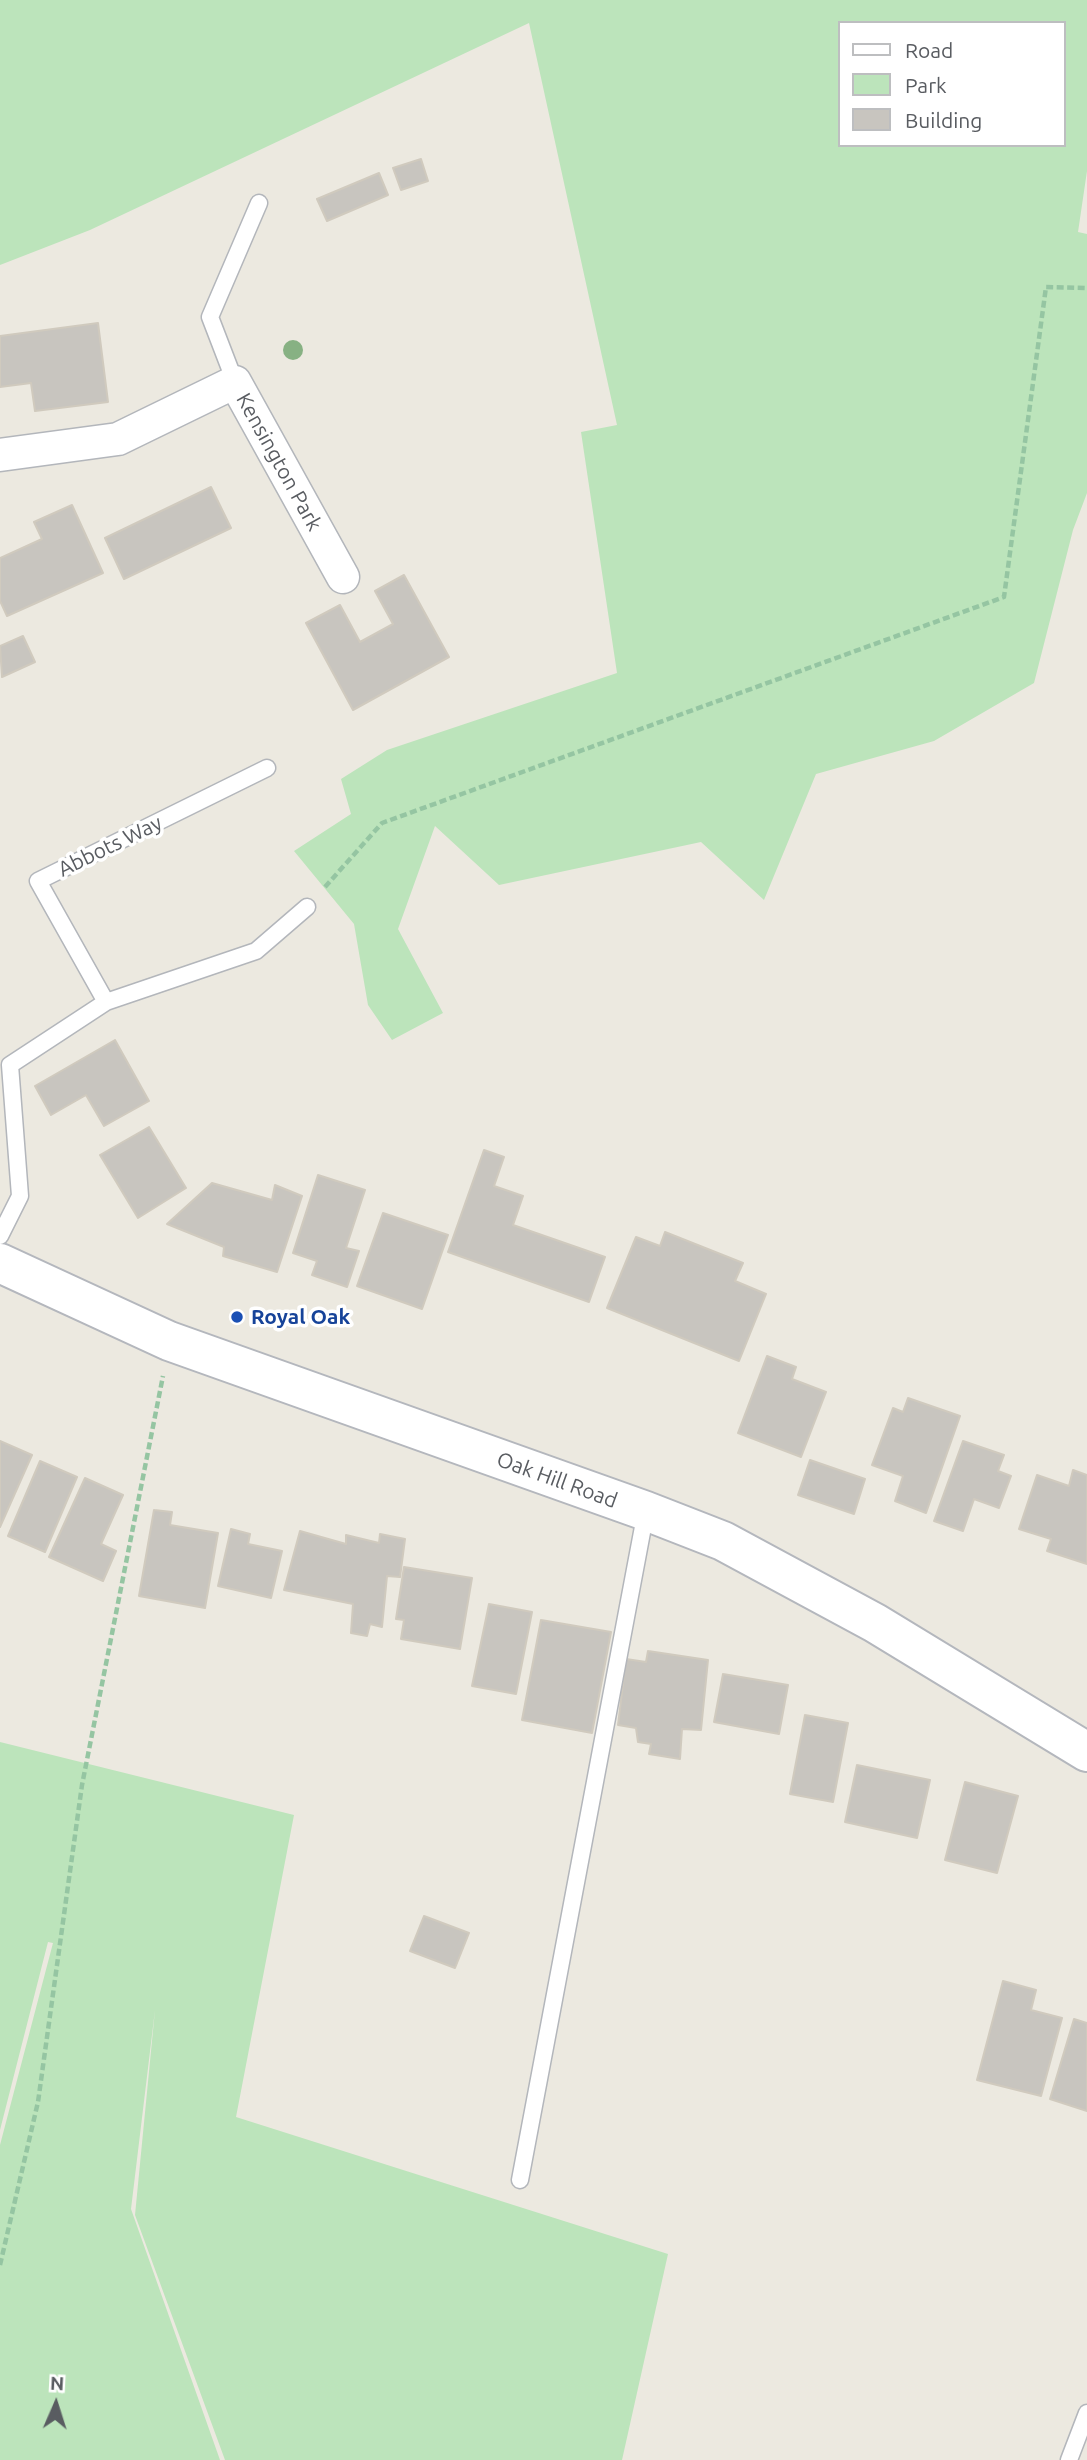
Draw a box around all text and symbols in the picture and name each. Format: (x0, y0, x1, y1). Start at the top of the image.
legend (838, 21, 1066, 147)
text: Road (905, 38, 953, 62)
text: Park (905, 73, 947, 97)
text: Building (905, 108, 982, 132)
street label: Kensington Park (231, 389, 327, 535)
street label: Abbots Way (54, 810, 166, 882)
place label: Royal Oak (251, 1304, 350, 1330)
marker: Royal Oak (229, 1309, 245, 1325)
street label: Oak Hill Road (493, 1447, 621, 1513)
north arrow (21, 2369, 91, 2439)
text: N (49, 2372, 65, 2394)

